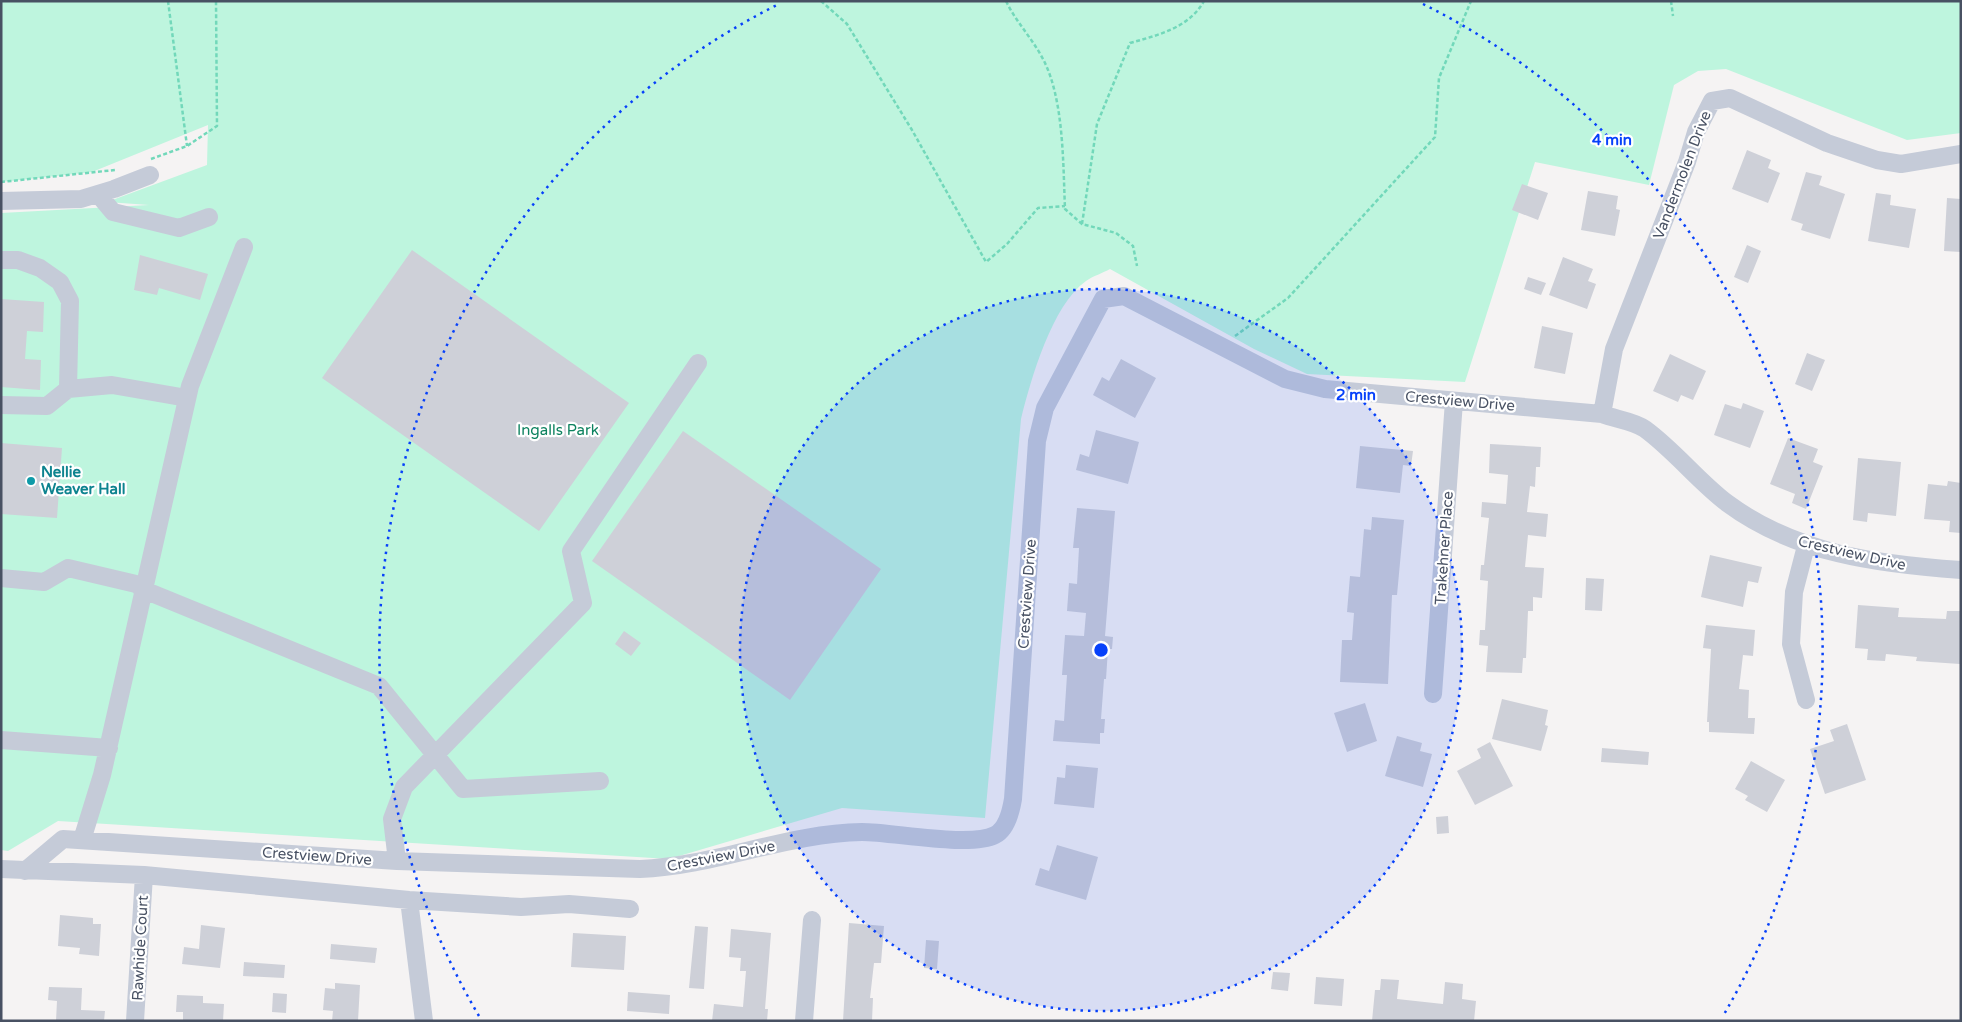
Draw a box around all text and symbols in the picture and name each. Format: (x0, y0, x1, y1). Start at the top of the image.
street label: Vandermolen Drive (1649, 108, 1715, 242)
text: 4 min (1592, 131, 1632, 149)
text: 2 min (1336, 386, 1376, 404)
street label: Crestview Drive (1404, 387, 1516, 415)
park label: Ingalls Park (517, 421, 599, 439)
place label: Nellie Weaver Hall (41, 463, 125, 498)
marker: Nellie Weaver Hall (25, 475, 37, 487)
street label: Trakehner Place (1431, 491, 1457, 605)
street label: Crestview Drive (1796, 532, 1908, 574)
street label: Crestview Drive (1014, 539, 1040, 649)
centre of rings (1092, 641, 1110, 659)
street label: Crestview Drive (665, 837, 777, 875)
street label: Crestview Drive (262, 843, 372, 869)
street label: Rawhide Court (128, 895, 152, 1001)

